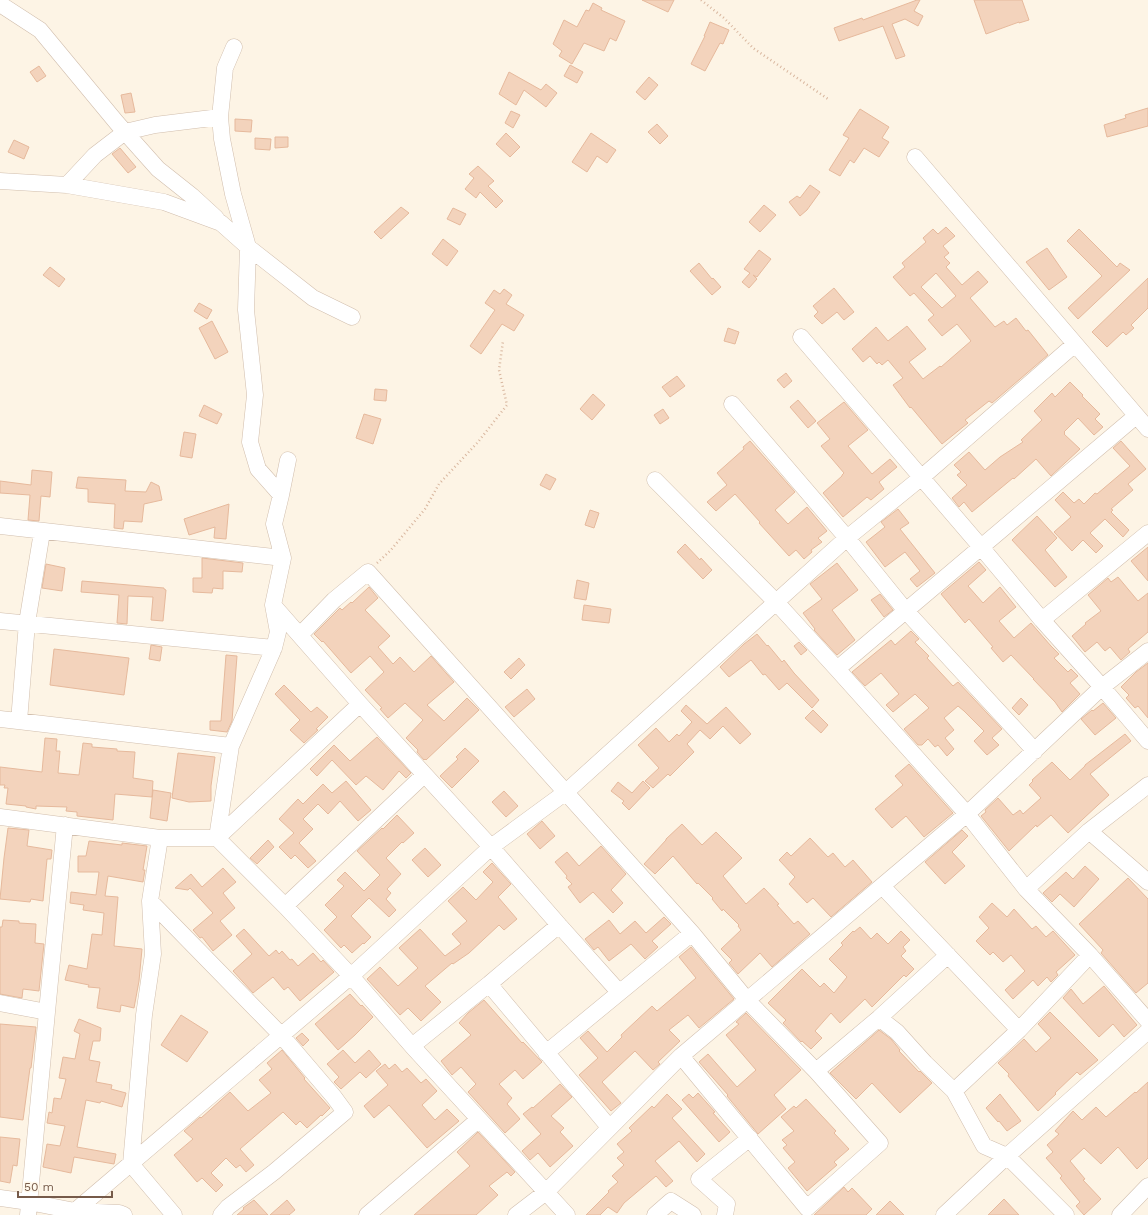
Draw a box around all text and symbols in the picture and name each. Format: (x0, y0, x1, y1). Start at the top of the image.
scale bar (18, 1173, 112, 1199)
text: 50 m (24, 1180, 54, 1194)

